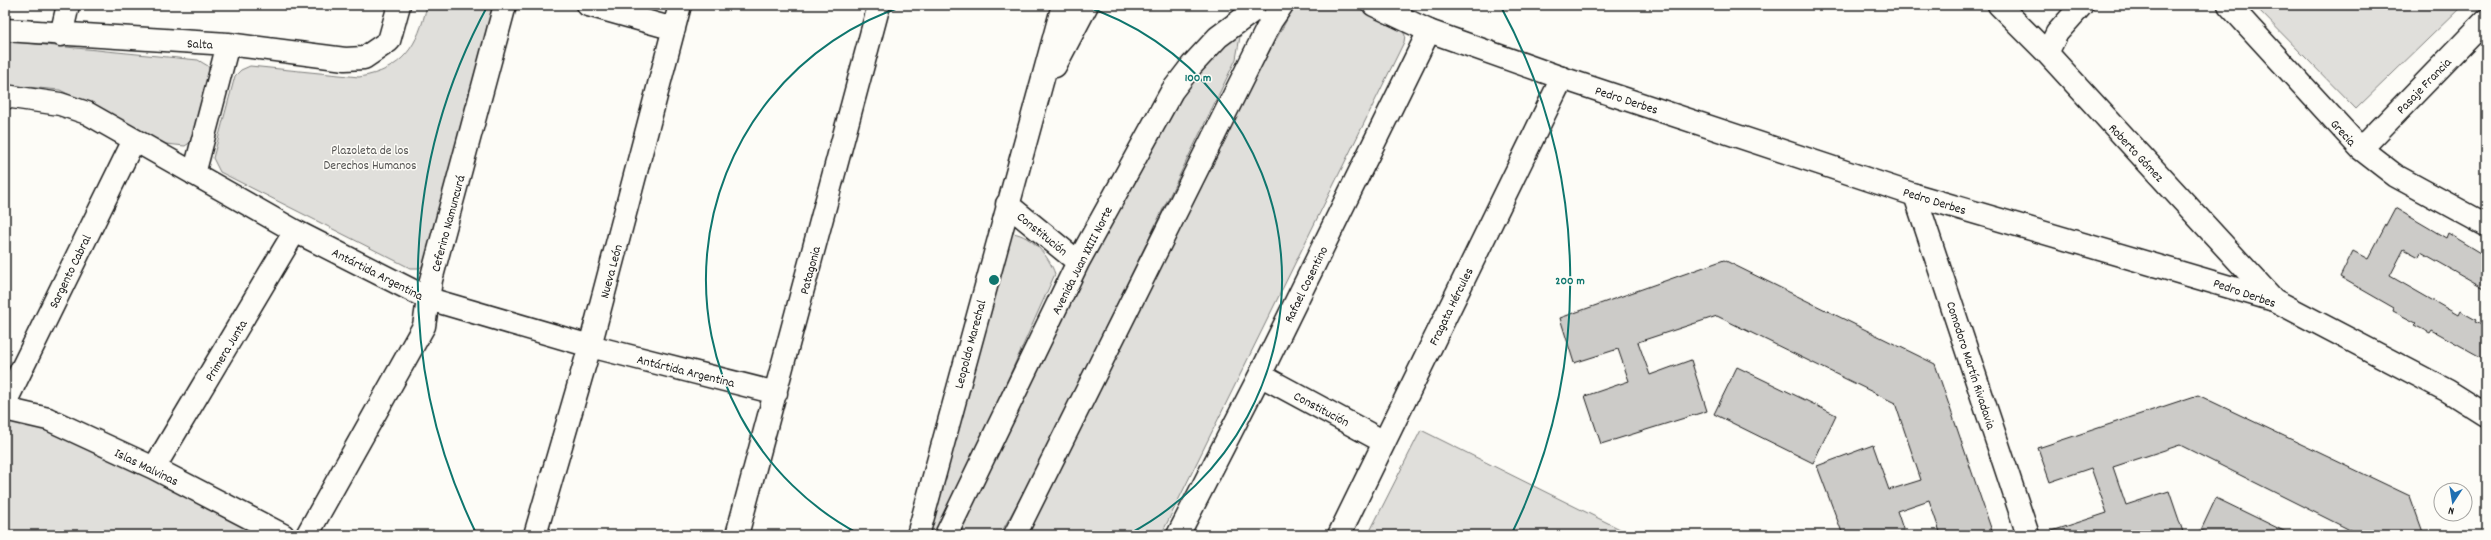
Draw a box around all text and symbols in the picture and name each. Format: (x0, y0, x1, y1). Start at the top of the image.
street label: Salta (186, 35, 214, 56)
street label: Pasaje Francia (2393, 54, 2457, 119)
text: 100 m (1185, 70, 1211, 87)
street label: Pedro Derbes (1592, 82, 1660, 121)
street label: Grecia (2325, 116, 2360, 152)
street label: Roberto Gómez (2103, 120, 2167, 187)
park label: Plazoleta de los Derechos Humanos (324, 142, 416, 176)
street label: Ceferino Namuncurá (427, 173, 472, 274)
street label: Pedro Derbes (1900, 184, 1968, 221)
street label: Avenida Juan XXIII Norte (1048, 204, 1119, 318)
street label: Constitución (1012, 208, 1071, 261)
street label: Sargento Cabral (45, 232, 97, 312)
street label: Nueva León (596, 243, 629, 301)
street label: Rafael Cosentino (1280, 243, 1334, 327)
street label: Antártida Argentina (328, 244, 427, 307)
street label: Patagonia (796, 244, 827, 297)
street label: Fragata Hércules (1425, 265, 1479, 349)
centre of rings (987, 273, 1001, 287)
text: 200 m (1555, 273, 1585, 290)
street label: Pedro Derbes (2210, 275, 2278, 314)
street label: Leopoldo Marechal (950, 298, 992, 391)
street label: Comodoro Martín Rivadavia (1940, 299, 2000, 433)
street label: Primera Junta (201, 316, 253, 386)
street label: Antártida Argentina (634, 351, 737, 394)
street label: Constitución (1290, 388, 1352, 433)
street label: Islas Malvinas (111, 445, 181, 492)
north arrow (2433, 482, 2473, 522)
text: N (2446, 501, 2456, 518)

